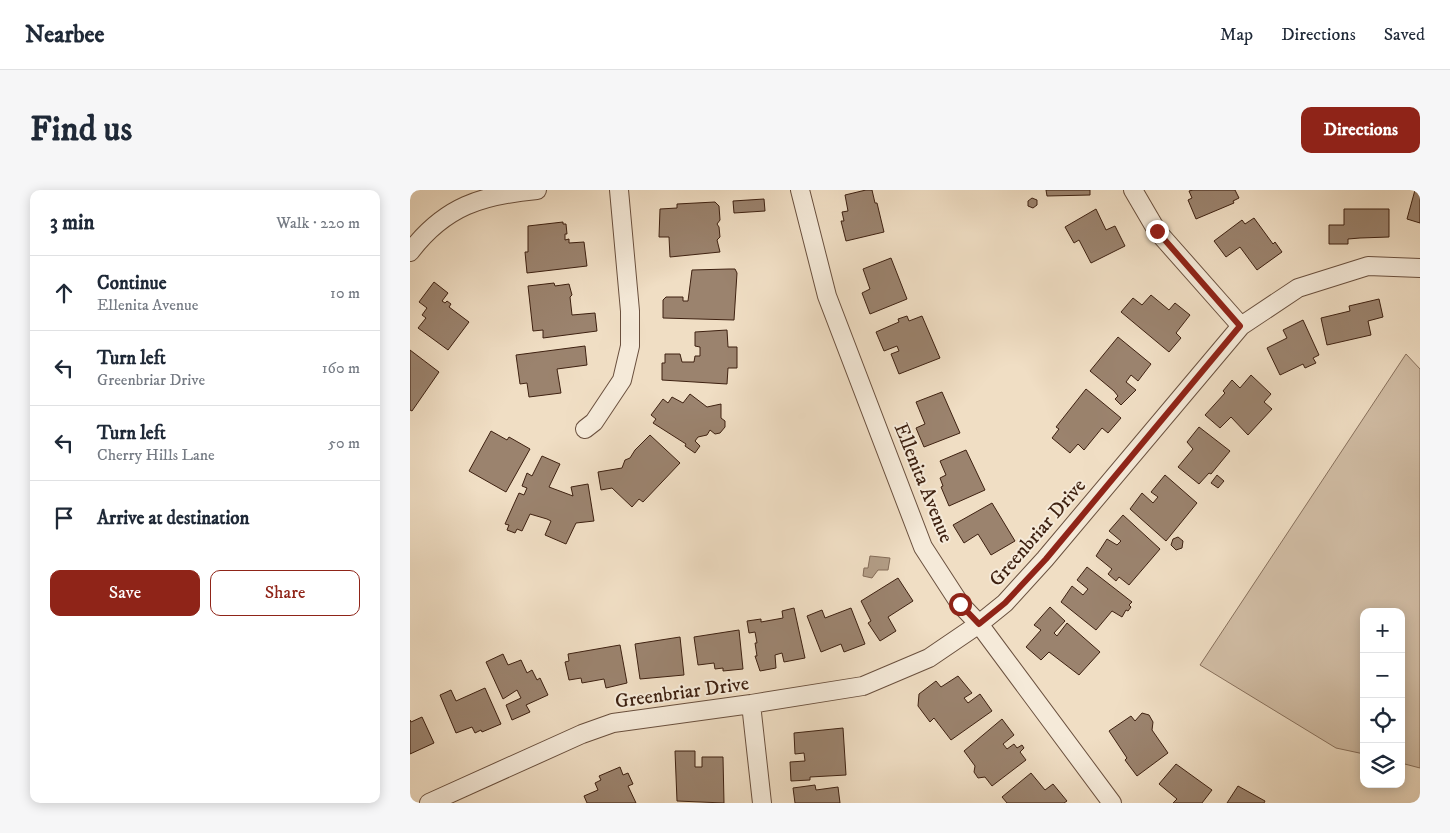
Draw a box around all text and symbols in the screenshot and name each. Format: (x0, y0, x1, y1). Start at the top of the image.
text: Nearbee (25, 20, 104, 50)
text: Map (1220, 24, 1253, 46)
text: Directions (1281, 24, 1356, 46)
text: Saved (1384, 24, 1425, 46)
button: Directions (1301, 107, 1420, 153)
text: Find us (30, 108, 132, 152)
text: 3 min (50, 210, 95, 236)
text: Walk · 220 m (276, 213, 360, 233)
route end (1146, 220, 1169, 243)
text: Continue (97, 272, 167, 295)
icon: ahead (50, 279, 78, 307)
text: 10 m (330, 283, 360, 303)
text: Ellenita Avenue (97, 295, 198, 315)
text: Turn left (97, 347, 166, 370)
icon: left (50, 354, 78, 382)
text: 160 m (322, 358, 360, 378)
text: Greenbriar Drive (97, 370, 205, 390)
street label: Ellenita Avenue (888, 420, 958, 546)
text: Turn left (97, 422, 166, 445)
icon: left (50, 429, 78, 457)
text: 50 m (328, 433, 360, 453)
text: Cherry Hills Lane (97, 445, 215, 465)
street label: Greenbriar Drive (984, 474, 1092, 592)
icon: arrive (50, 504, 78, 532)
text: Arrive at destination (97, 507, 249, 530)
button: Save (50, 570, 200, 616)
button: Share (210, 570, 360, 616)
route start (949, 593, 972, 616)
map controls (1360, 608, 1405, 788)
button: + (1360, 608, 1405, 653)
button: − (1360, 653, 1405, 698)
street label: Greenbriar Drive (613, 671, 751, 715)
button: locate (1360, 698, 1405, 743)
button: layers (1360, 743, 1405, 788)

